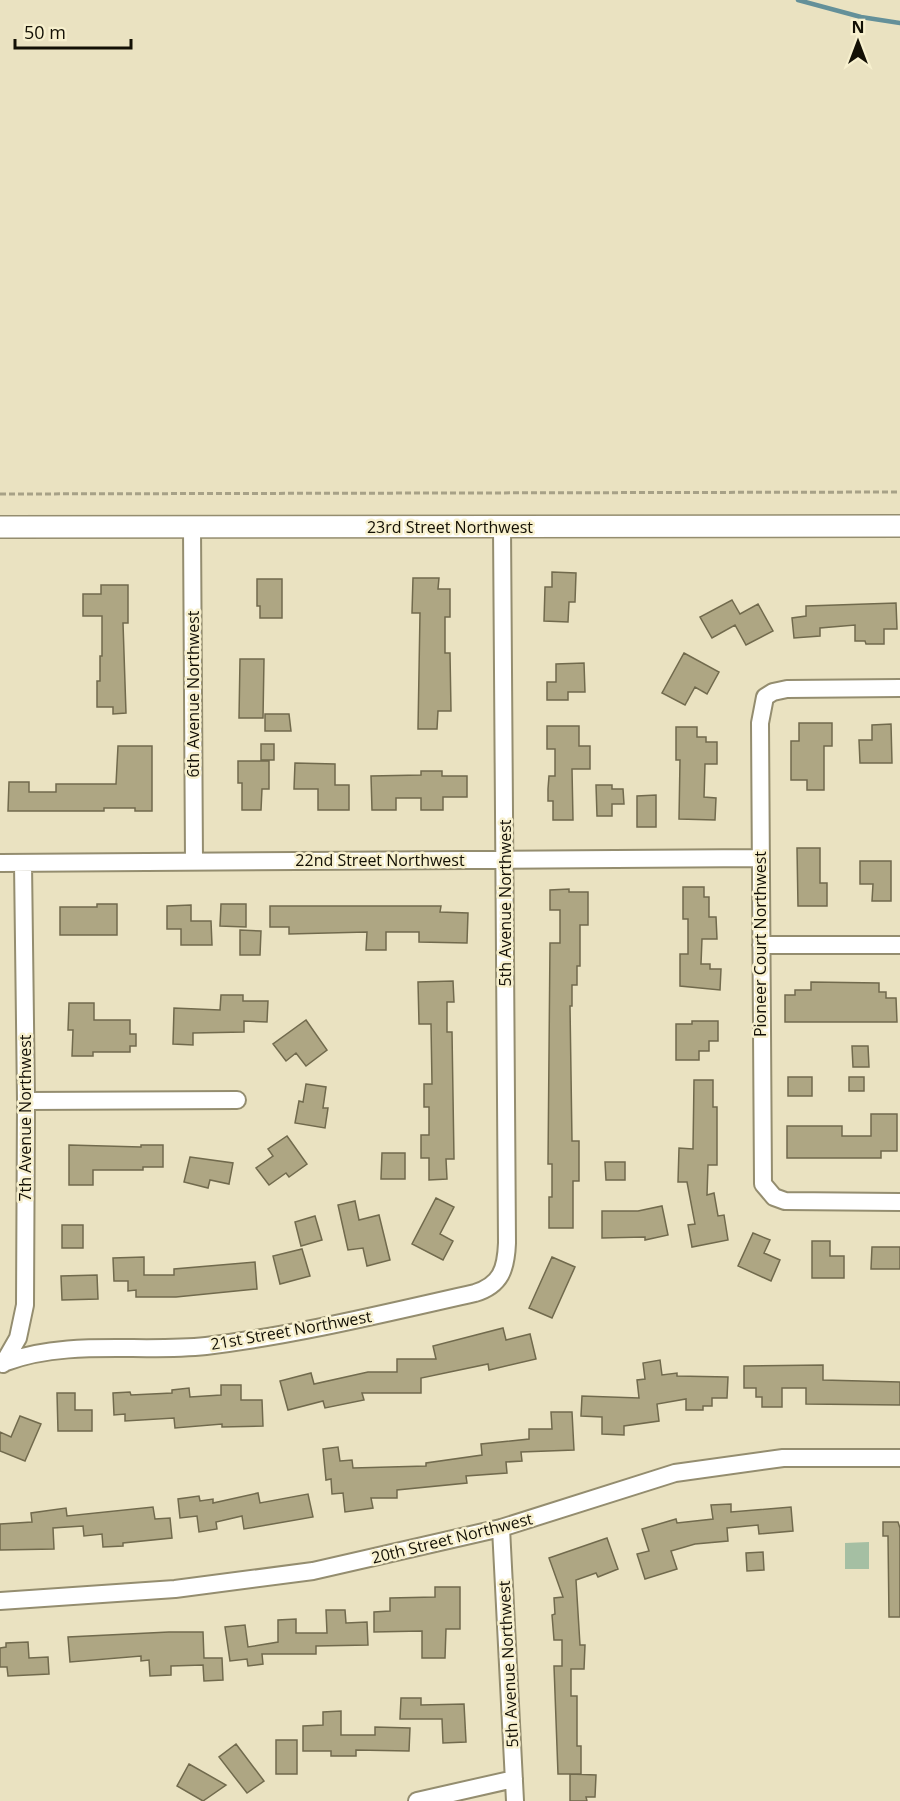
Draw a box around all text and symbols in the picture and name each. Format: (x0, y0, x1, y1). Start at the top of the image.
scale bar (15, 12, 130, 50)
north arrow (828, 12, 888, 72)
text: N (851, 16, 865, 38)
text: 50 m (24, 20, 66, 44)
street label: 23rd Street Northwest (367, 516, 533, 538)
street label: 6th Avenue Northwest (182, 610, 204, 778)
street label: 5th Avenue Northwest (494, 819, 516, 987)
street label: 22nd Street Northwest (295, 849, 465, 871)
street label: Pioneer Court Northwest (749, 851, 771, 1037)
street label: 7th Avenue Northwest (14, 1034, 36, 1202)
street label: 21st Street Northwest (209, 1305, 373, 1355)
street label: 20th Street Northwest (369, 1507, 535, 1569)
street label: 5th Avenue Northwest (493, 1580, 523, 1748)

